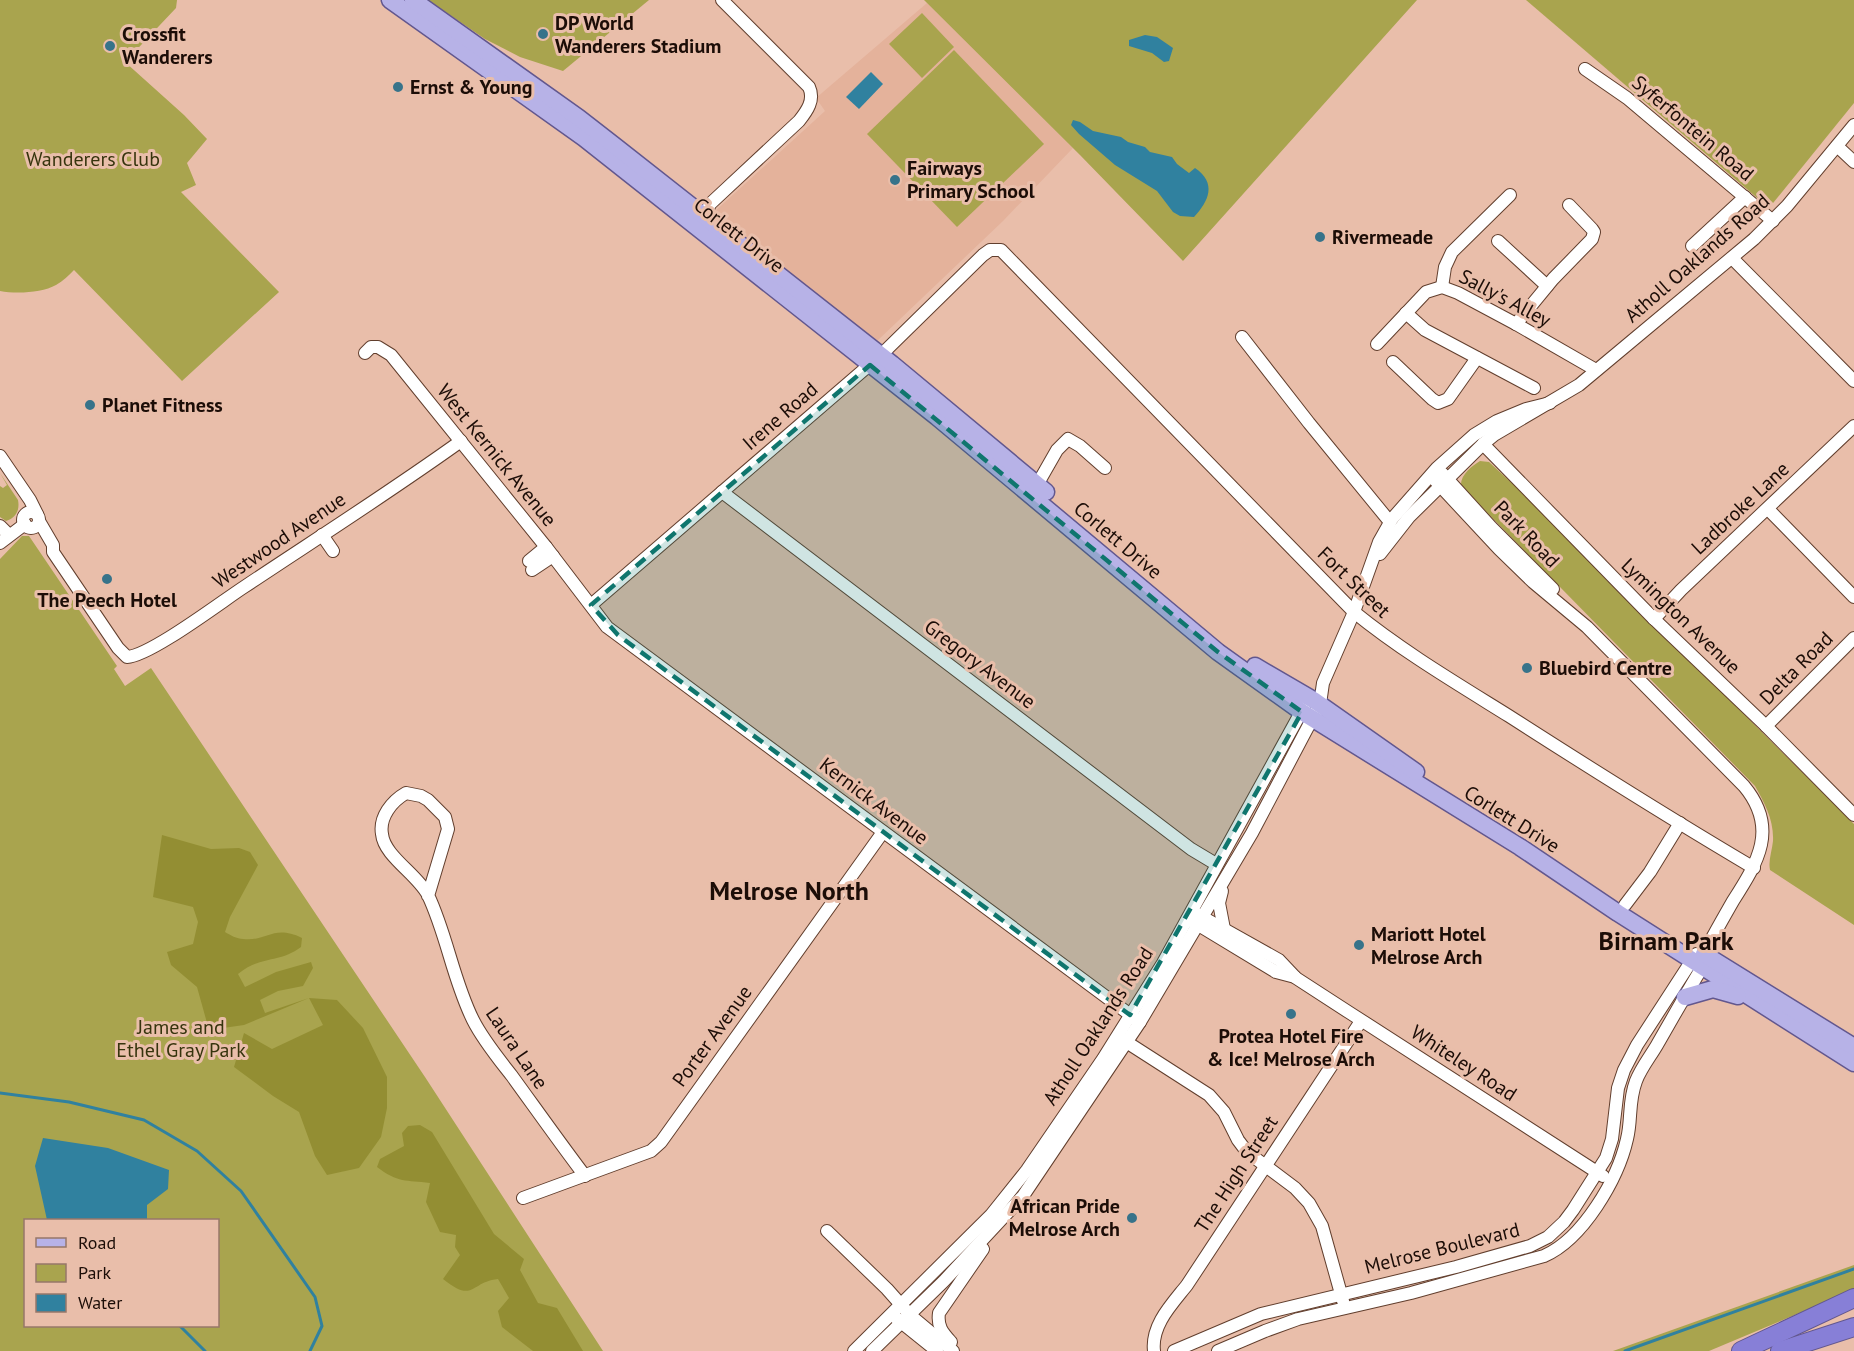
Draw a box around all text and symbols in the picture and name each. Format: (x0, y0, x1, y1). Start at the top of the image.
place label: DP World Wanderers Stadium (555, 10, 721, 59)
place label: Crossfit Wanderers (122, 21, 213, 70)
marker: DP World Wanderers Stadium (536, 27, 550, 41)
marker: Crossfit Wanderers (103, 39, 117, 53)
street label: Syferfontein Road (1627, 69, 1759, 187)
place label: Ernst & Young (410, 74, 532, 100)
marker: Ernst & Young (391, 80, 405, 94)
park label: Wanderers Club (26, 146, 160, 172)
place label: Fairways Primary School (907, 155, 1035, 204)
marker: Fairways Primary School (888, 173, 902, 187)
street label: Atholl Oaklands Road (1619, 188, 1775, 328)
street label: Corlett Drive (688, 192, 790, 278)
place label: Rivermeade (1332, 224, 1433, 250)
marker: Rivermeade (1313, 230, 1327, 244)
street label: Sally's Alley (1455, 263, 1556, 333)
street label: Irene Road (737, 376, 823, 456)
street label: West Kernick Avenue (431, 378, 563, 532)
place label: Planet Fitness (102, 392, 223, 418)
marker: Planet Fitness (83, 398, 97, 412)
street label: Ladbroke Lane (1686, 456, 1794, 560)
street label: Westwood Avenue (208, 486, 350, 594)
street label: Corlett Drive (1068, 495, 1168, 585)
street label: Park Road (1489, 495, 1565, 573)
street label: Fort Street (1312, 541, 1396, 623)
street label: Lymington Avenue (1616, 552, 1746, 680)
marker: The Peech Hotel (100, 572, 114, 586)
place label: The Peech Hotel (37, 587, 177, 613)
street label: Gregory Avenue (919, 614, 1041, 714)
street label: Delta Road (1754, 626, 1838, 710)
place label: Bluebird Centre (1539, 655, 1672, 681)
marker: Bluebird Centre (1520, 661, 1534, 675)
street label: Kernick Avenue (814, 752, 934, 850)
street label: Corlett Drive (1459, 779, 1565, 859)
district label: Melrose North (709, 874, 869, 907)
place label: Mariott Hotel Melrose Arch (1371, 921, 1486, 970)
district label: Birnam Park (1599, 924, 1734, 957)
marker: Mariott Hotel Melrose Arch (1352, 938, 1366, 952)
street label: Atholl Oaklands Road (1037, 942, 1159, 1110)
street label: Porter Avenue (666, 980, 758, 1092)
street label: Laura Lane (480, 1002, 554, 1094)
marker: Protea Hotel Fire & Ice! Melrose Arch (1284, 1007, 1298, 1021)
park label: James and Ethel Gray Park (116, 1014, 246, 1063)
street label: Whiteley Road (1406, 1019, 1522, 1107)
place label: Protea Hotel Fire & Ice! Melrose Arch (1207, 1023, 1375, 1072)
street label: The High Street (1188, 1110, 1284, 1237)
place label: African Pride Melrose Arch (1009, 1193, 1120, 1242)
marker: African Pride Melrose Arch (1125, 1211, 1139, 1225)
street label: Melrose Boulevard (1362, 1216, 1522, 1280)
legend (24, 1219, 219, 1327)
text: Road (78, 1231, 116, 1254)
text: Park (78, 1261, 111, 1284)
text: Water (78, 1291, 122, 1314)

